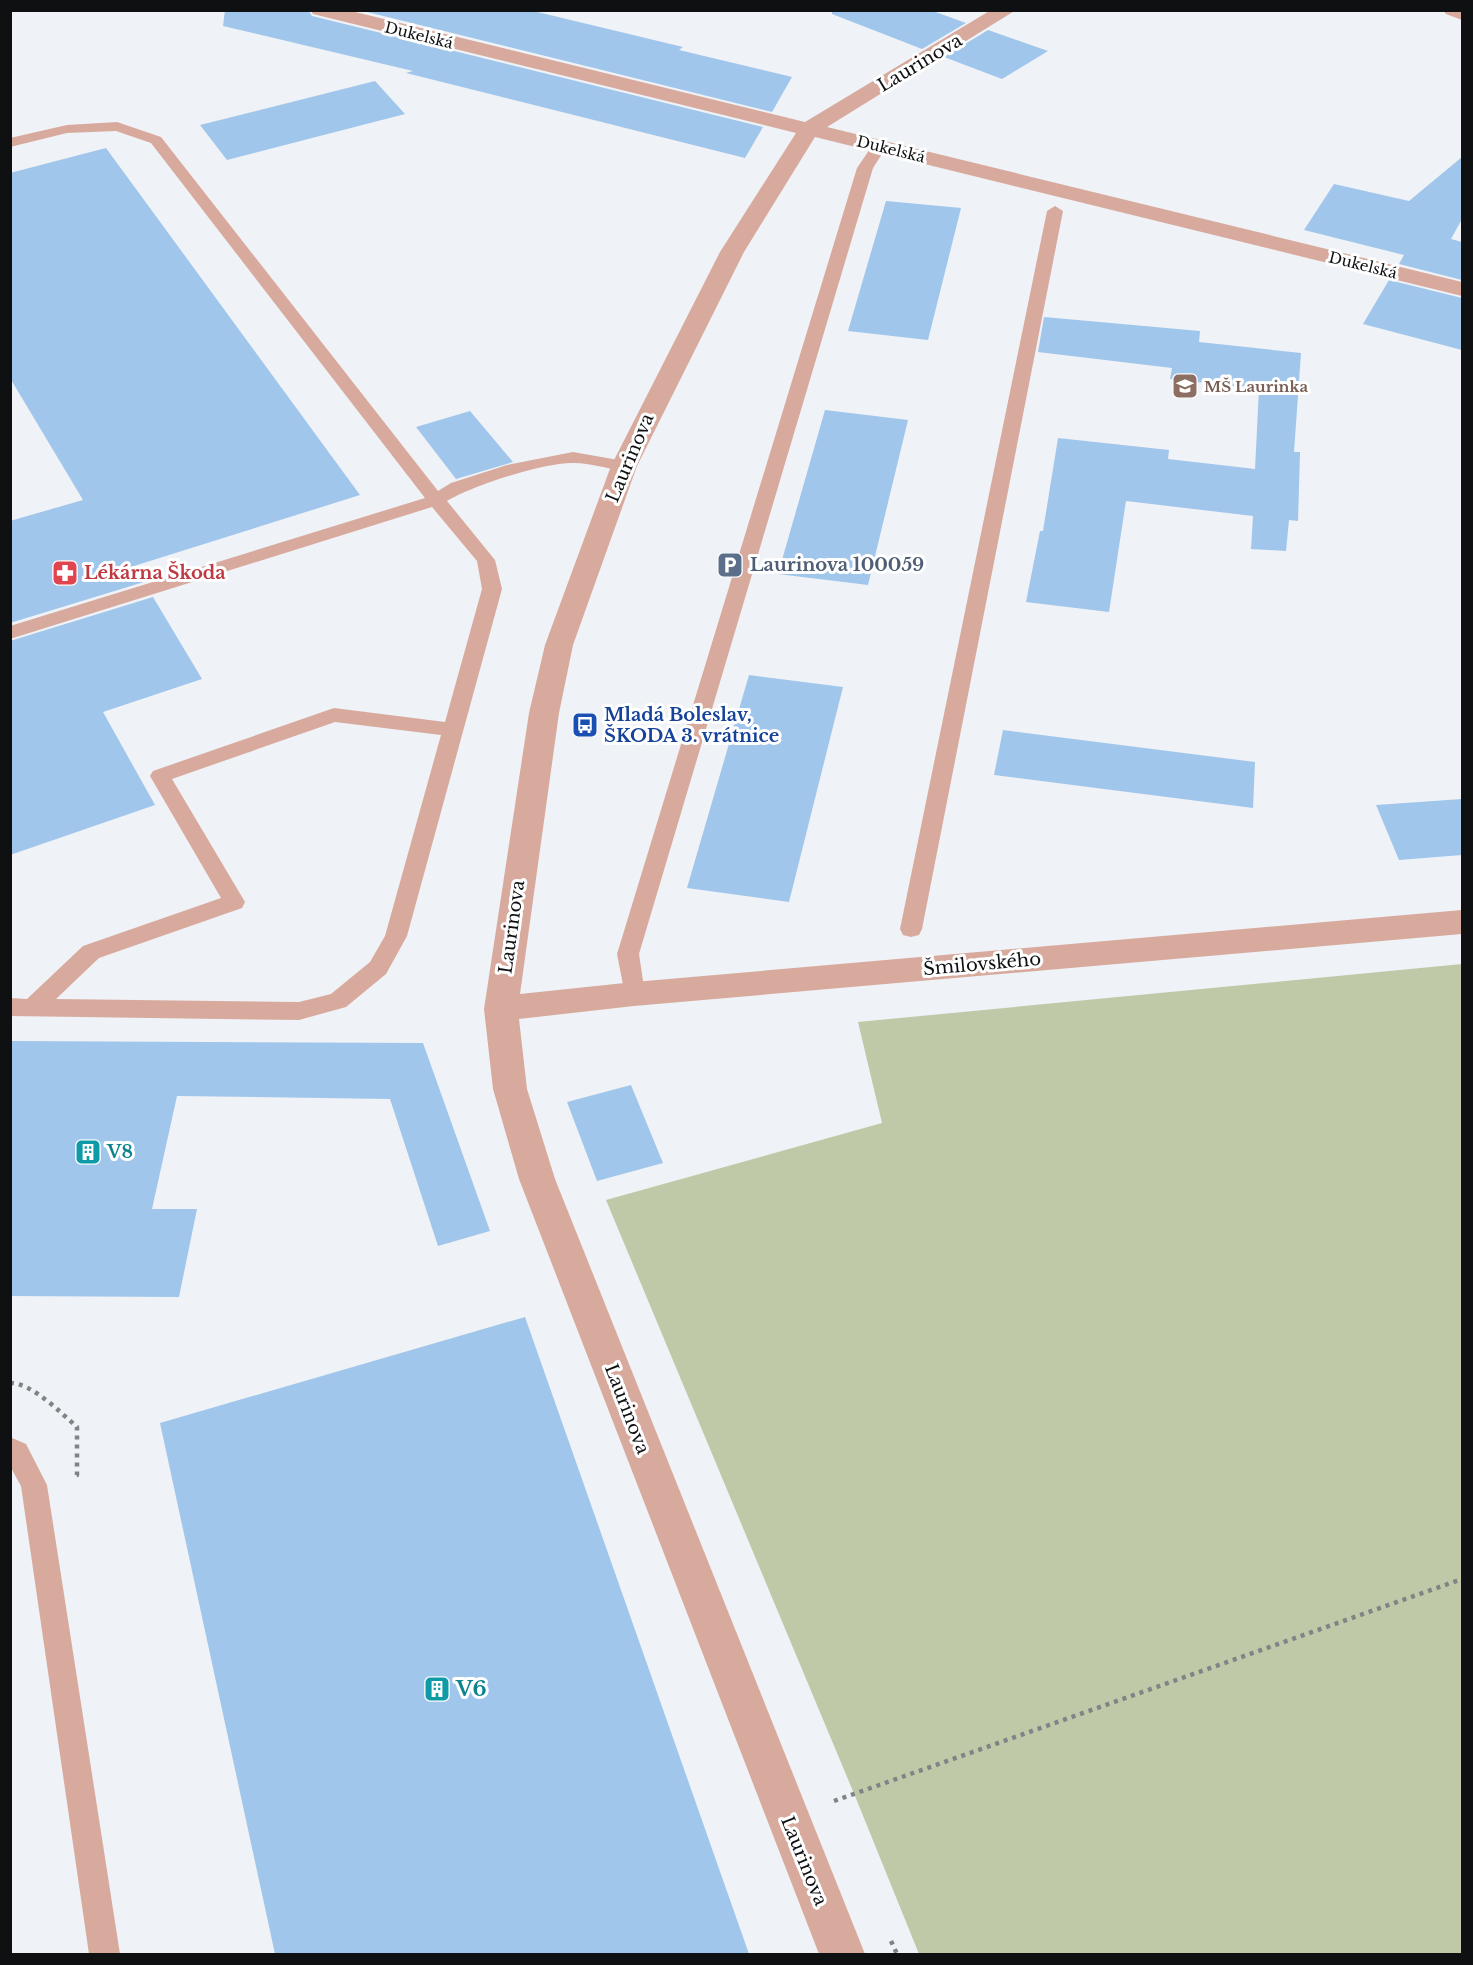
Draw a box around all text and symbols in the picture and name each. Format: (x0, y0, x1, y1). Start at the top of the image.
street label: Dukelská (383, 17, 456, 53)
street label: Laurinova (874, 29, 966, 97)
street label: Dukelská (855, 131, 928, 167)
street label: Dukelská (1327, 247, 1400, 283)
school or university icon: MŠ Laurinka (1170, 371, 1200, 401)
place label: MŠ Laurinka (1204, 377, 1308, 396)
street label: Laurinova (601, 410, 659, 506)
parking icon: Laurinova 100059 (715, 550, 745, 580)
place label: Laurinova 100059 (750, 554, 924, 576)
pharmacy icon: Lékárna Škoda (50, 558, 80, 588)
place label: Lékárna Škoda (84, 561, 226, 584)
place label: Mladá Boleslav, ŠKODA 3. vrátnice (604, 704, 779, 747)
bus stop icon: Mladá Boleslav, ŠKODA 3. vrátnice (570, 710, 600, 740)
street label: Laurinova (495, 879, 529, 975)
street label: Šmilovského (922, 947, 1042, 980)
building icon: V8 (73, 1137, 103, 1167)
place label: V8 (106, 1141, 133, 1163)
street label: Laurinova (600, 1361, 654, 1457)
building icon: V6 (422, 1674, 452, 1704)
place label: V6 (455, 1676, 487, 1702)
street label: Laurinova (776, 1813, 832, 1909)

